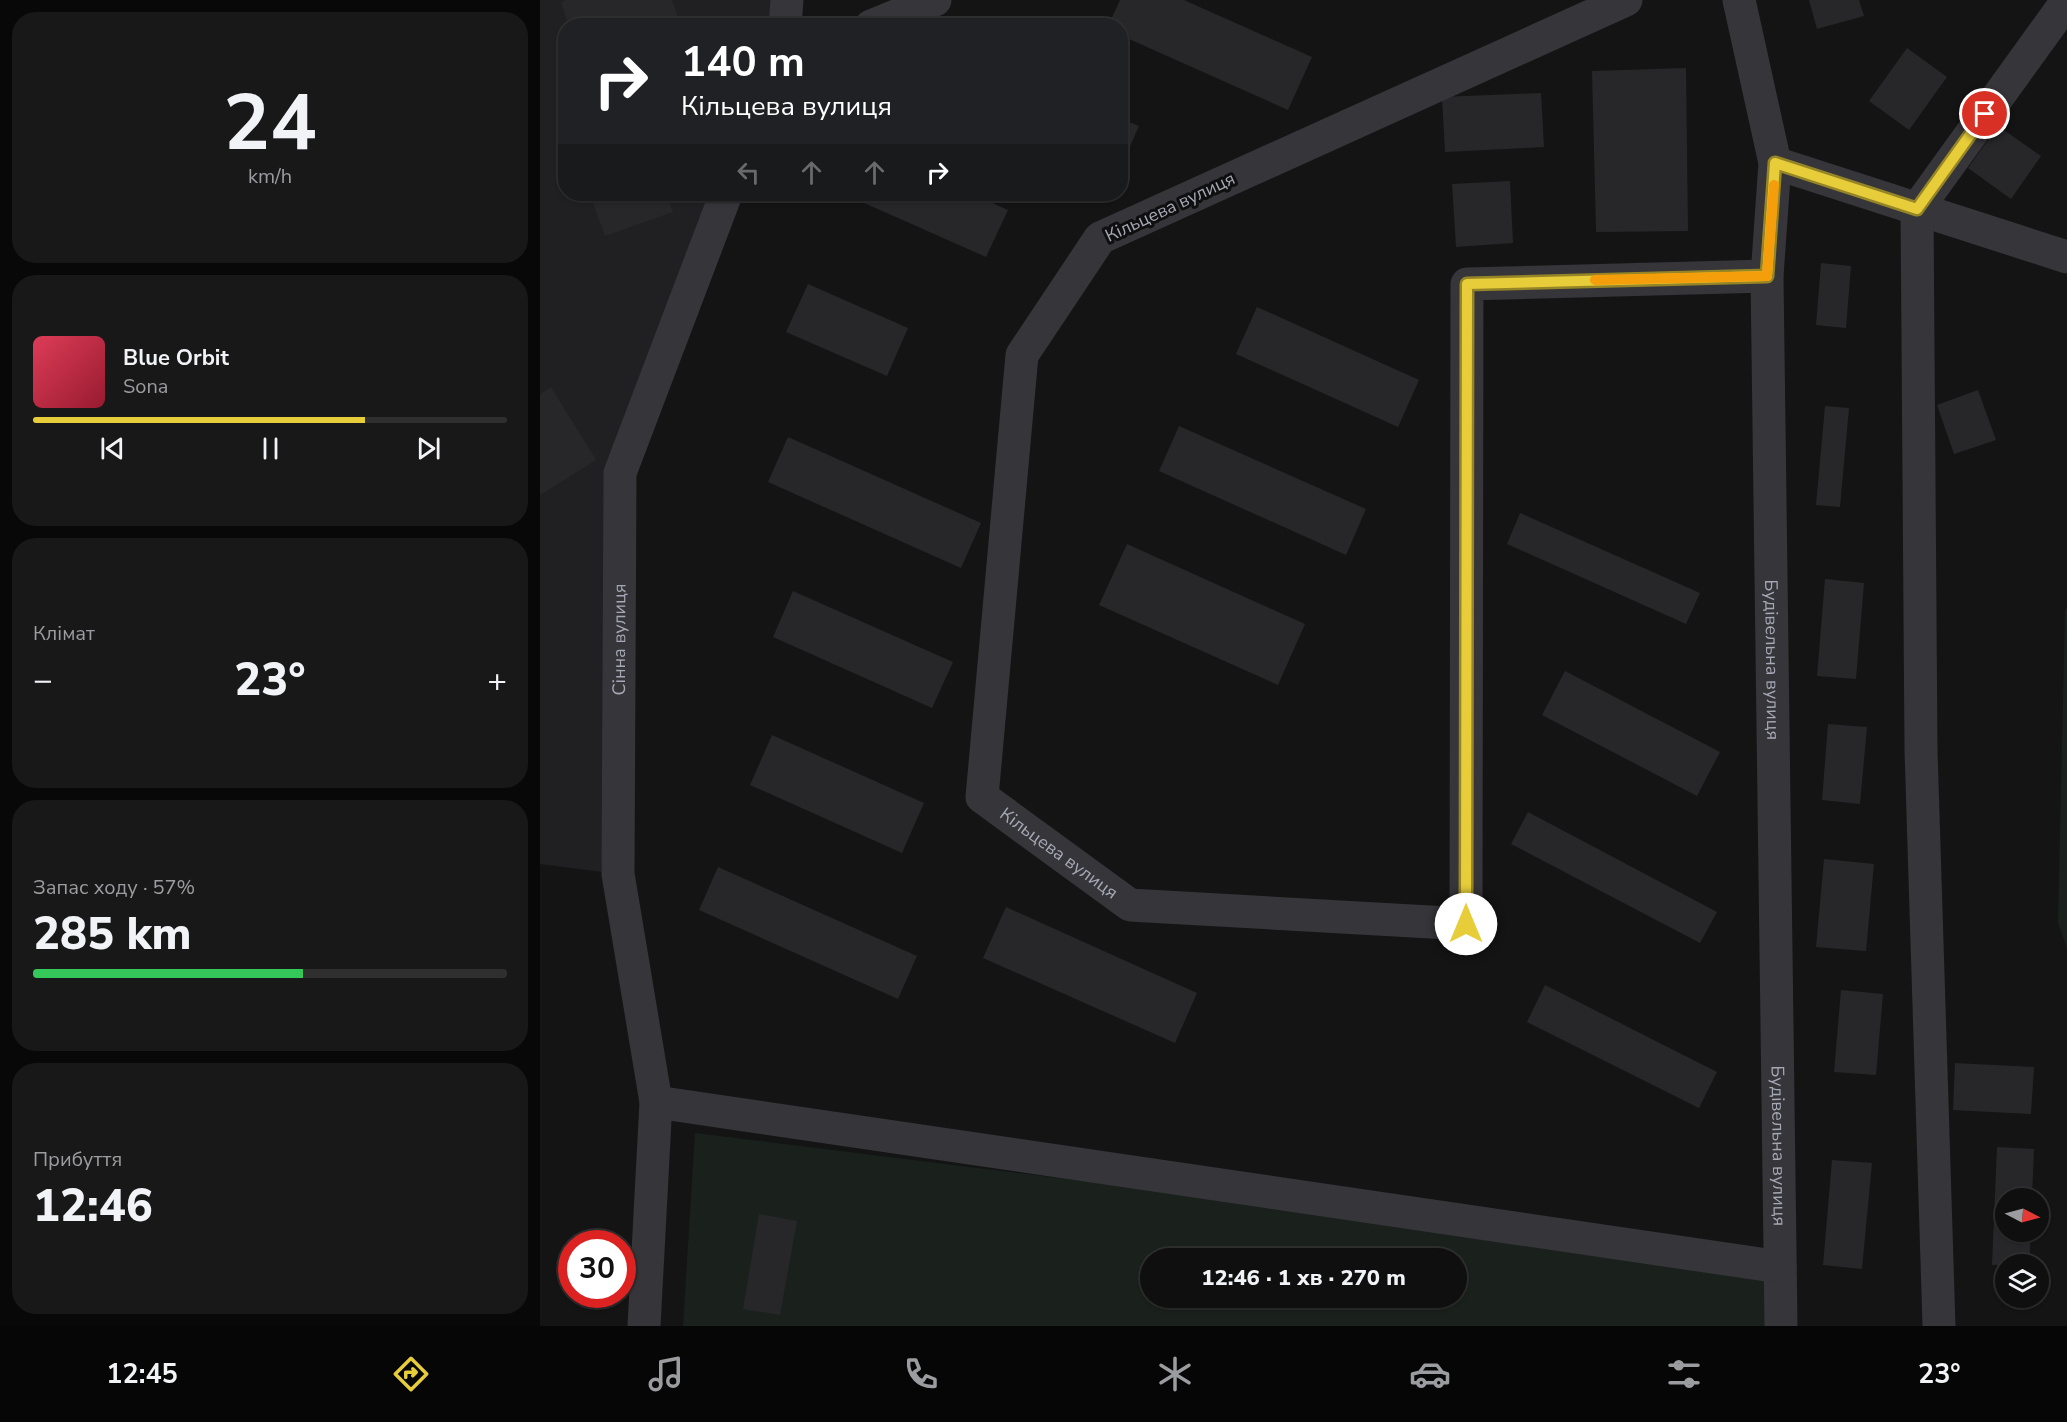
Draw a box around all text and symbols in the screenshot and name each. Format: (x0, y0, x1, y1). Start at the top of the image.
text: 140 m (681, 34, 805, 91)
icon: right (582, 42, 660, 120)
text: 24 (223, 70, 317, 177)
text: Кільцева вулиця (681, 88, 892, 125)
pin (1959, 88, 2010, 139)
icon: arrive (1968, 97, 2001, 130)
icon: left (732, 156, 765, 189)
icon: ahead (795, 156, 828, 189)
icon: ahead (858, 156, 891, 189)
icon: right (921, 156, 954, 189)
text: km/h (248, 163, 292, 190)
street label: Кільцева вулиця (1101, 166, 1239, 248)
text: Blue Orbit (123, 343, 229, 373)
text: Sona (123, 373, 168, 400)
icon: previous (96, 432, 129, 465)
icon: pause (254, 432, 287, 465)
icon: next (412, 432, 445, 465)
street label: Будівельна вулиця (1759, 579, 1785, 740)
street label: Сінна вулиця (607, 583, 631, 696)
text: Клімат (33, 620, 95, 647)
text: 23° (234, 650, 306, 711)
text: − (33, 658, 53, 703)
text: + (487, 658, 507, 703)
street label: Кільцева вулиця (995, 802, 1123, 904)
text: Запас ходу · 57% (33, 874, 195, 901)
position arrow (1434, 892, 1498, 956)
text: 285 km (33, 904, 192, 965)
street label: Будівельна вулиця (1766, 1065, 1792, 1226)
text: Прибуття (33, 1146, 122, 1173)
text: 12:46 (33, 1176, 153, 1237)
north arrow (1995, 1188, 2049, 1242)
map controls (1995, 1188, 2049, 1308)
speed limit sign: 30 (558, 1230, 636, 1308)
button: layers (1995, 1254, 2049, 1308)
text: 12:46 · 1 хв · 270 m (1201, 1263, 1406, 1293)
icon: directions (390, 1353, 432, 1395)
icon: music (645, 1353, 687, 1395)
icon: phone (900, 1353, 942, 1395)
icon: climate (1154, 1353, 1196, 1395)
icon: car (1409, 1353, 1451, 1395)
icon: filters (1663, 1353, 1705, 1395)
text: 12:45 (106, 1356, 178, 1393)
text: 23° (1918, 1356, 1961, 1393)

